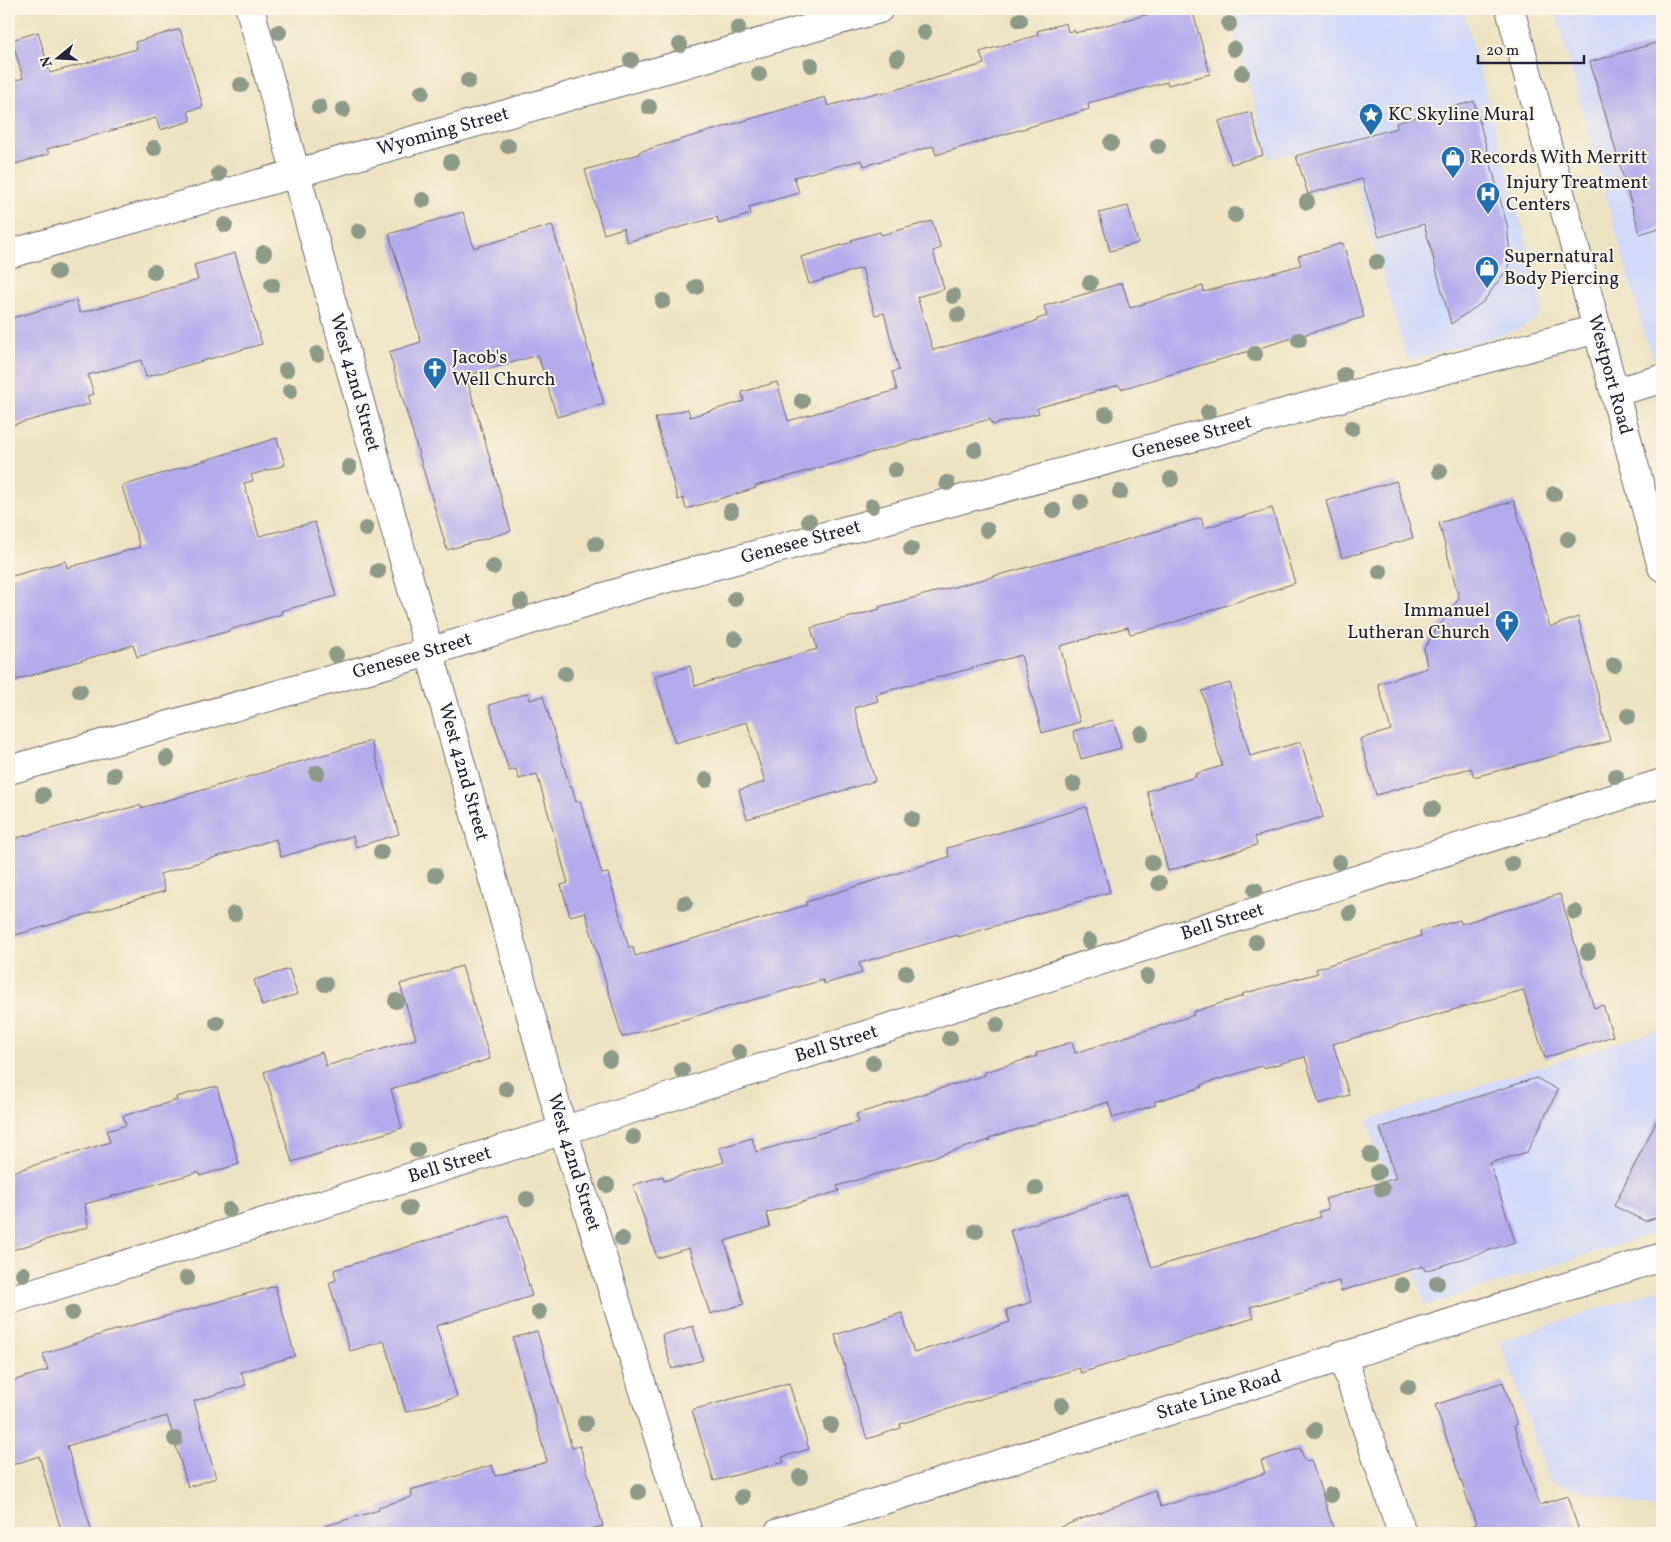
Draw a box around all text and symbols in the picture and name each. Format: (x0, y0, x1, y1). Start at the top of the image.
north arrow (32, 32, 82, 82)
scale bar (1478, 32, 1585, 64)
text: 20 m (1486, 41, 1519, 62)
text: N (36, 54, 58, 69)
street label: Wyoming Street (374, 101, 512, 163)
place icon: KC Skyline Mural (1358, 102, 1384, 136)
place label: KC Skyline Mural (1388, 102, 1535, 128)
shop icon: Records With Merritt (1440, 145, 1466, 179)
place label: Records With Merritt (1470, 145, 1648, 171)
place label: Injury Treatment Centers (1506, 170, 1648, 218)
hospital icon: Injury Treatment Centers (1475, 181, 1501, 215)
place label: Supernatural Body Piercing (1504, 244, 1619, 292)
shop icon: Supernatural Body Piercing (1474, 255, 1500, 289)
street label: West 42nd Street (323, 311, 386, 455)
street label: Westport Road (1581, 312, 1638, 438)
place label: Jacob's Well Church (452, 345, 555, 393)
church icon: Jacob's Well Church (422, 356, 448, 390)
street label: Genesee Street (1129, 409, 1255, 466)
street label: Genesee Street (738, 514, 864, 571)
place label: Immanuel Lutheran Church (1347, 598, 1490, 646)
church icon: Immanuel Lutheran Church (1494, 609, 1520, 643)
street label: Genesee Street (350, 626, 475, 686)
street label: West 42nd Street (431, 700, 495, 844)
street label: Bell Street (1178, 897, 1268, 947)
street label: Bell Street (792, 1019, 882, 1070)
street label: West 42nd Street (541, 1091, 607, 1235)
street label: Bell Street (405, 1140, 495, 1190)
street label: State Line Road (1153, 1364, 1285, 1427)

